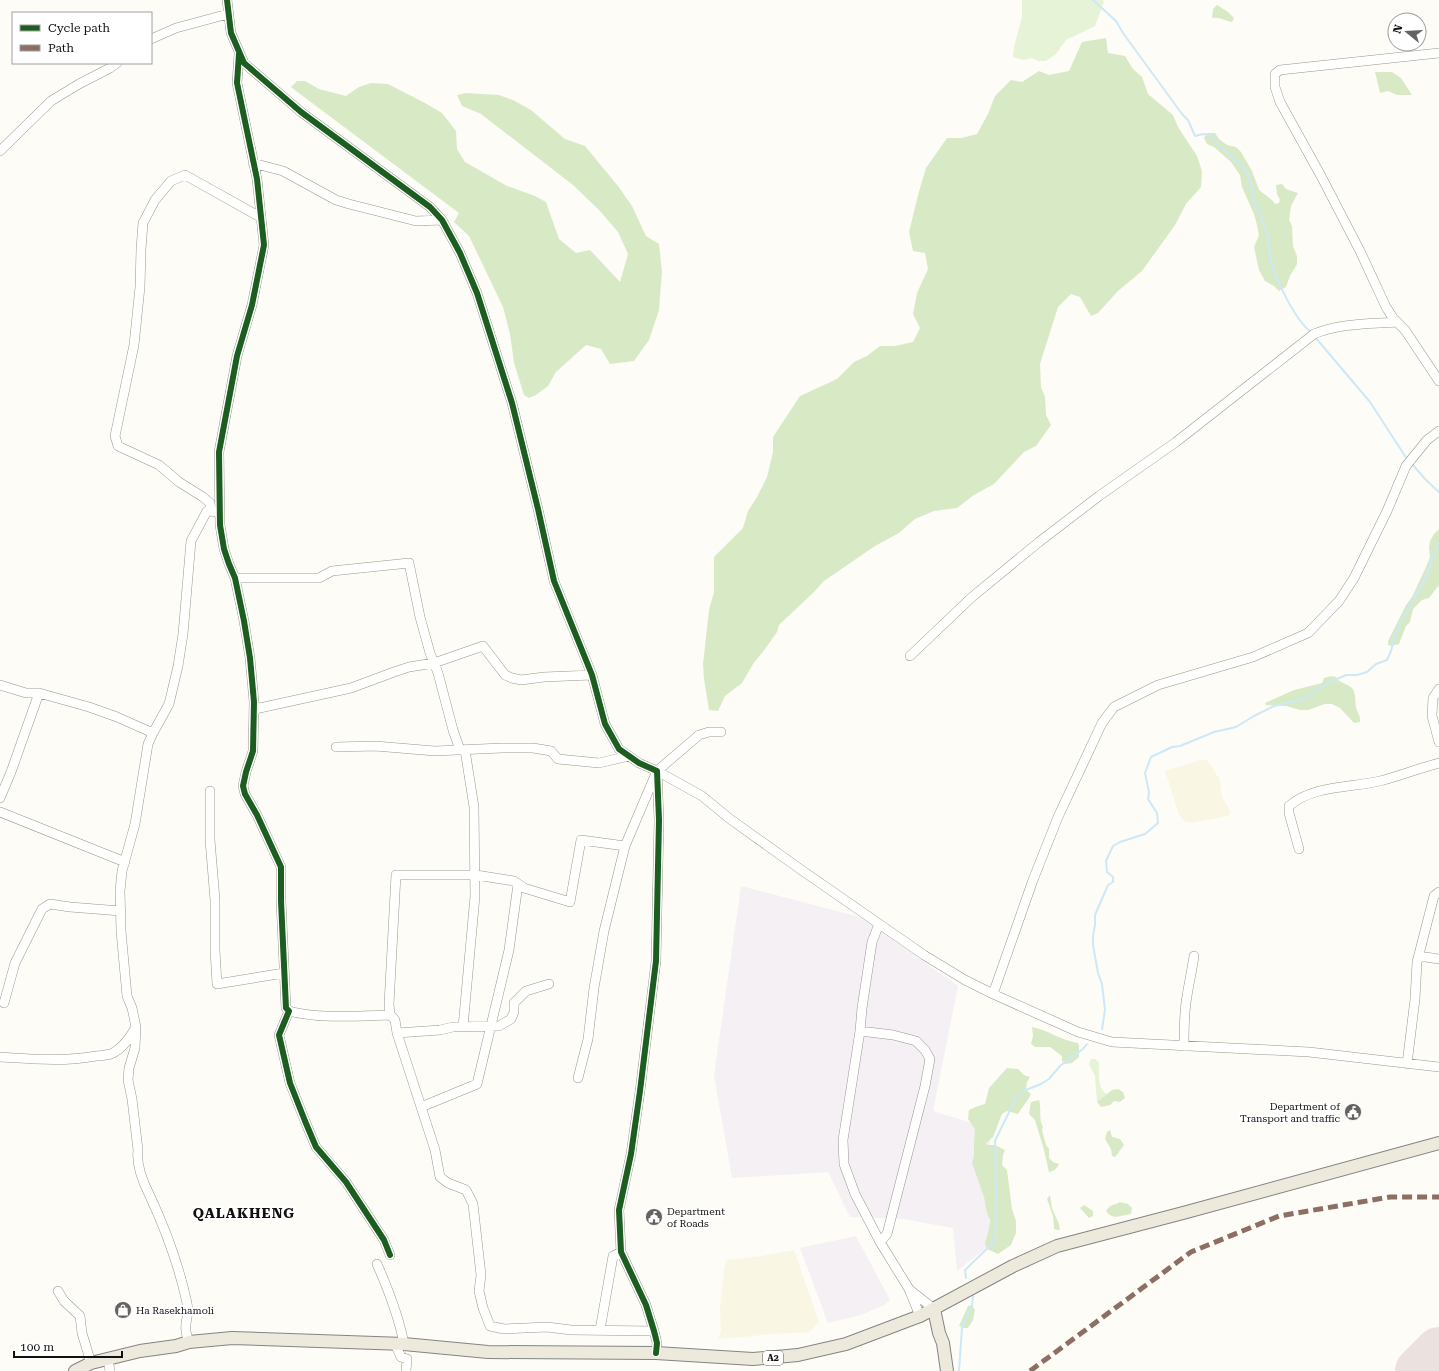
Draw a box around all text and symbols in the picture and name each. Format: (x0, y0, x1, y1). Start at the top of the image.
legend (12, 12, 152, 64)
north arrow (1387, 12, 1427, 52)
text: Cycle path (48, 21, 110, 35)
text: N (1390, 23, 1406, 35)
text: Path (48, 41, 74, 55)
place label: Department of Transport and traffic (1240, 1101, 1341, 1124)
public building icon: Department of Transport and traffic (1343, 1102, 1363, 1122)
district label: QALAKHENG (193, 1205, 295, 1221)
place label: Department of Roads (667, 1206, 725, 1229)
public building icon: Department of Roads (644, 1207, 664, 1227)
shop icon: Ha Rasekhamoli (113, 1300, 133, 1320)
place label: Ha Rasekhamoli (136, 1305, 214, 1316)
scale bar (14, 1333, 122, 1359)
text: 100 m (20, 1340, 54, 1354)
road number: A2 (763, 1351, 783, 1365)

